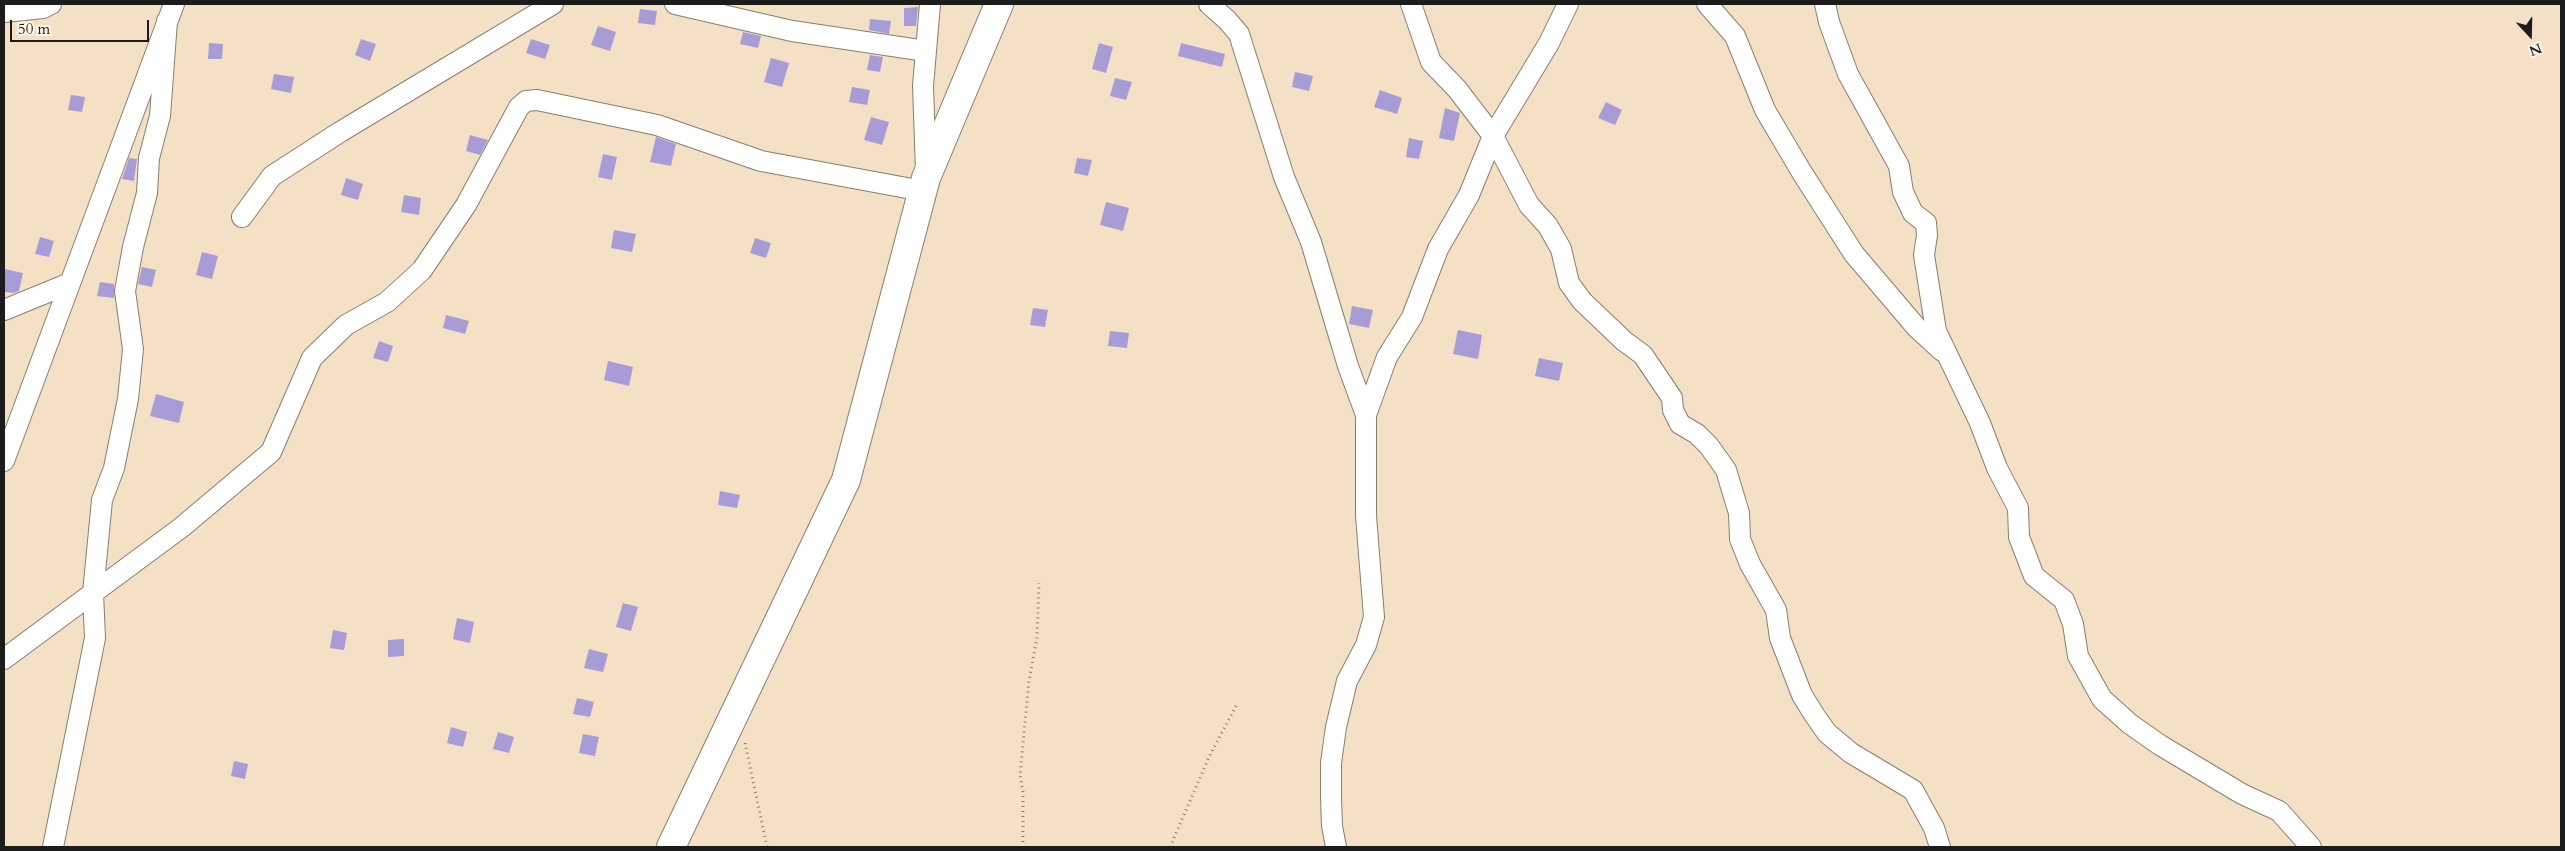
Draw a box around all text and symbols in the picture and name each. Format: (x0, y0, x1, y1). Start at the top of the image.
scale bar (12, 10, 151, 42)
north arrow (2505, 10, 2555, 60)
text: 50 m (18, 19, 50, 39)
text: N (2526, 38, 2545, 61)

